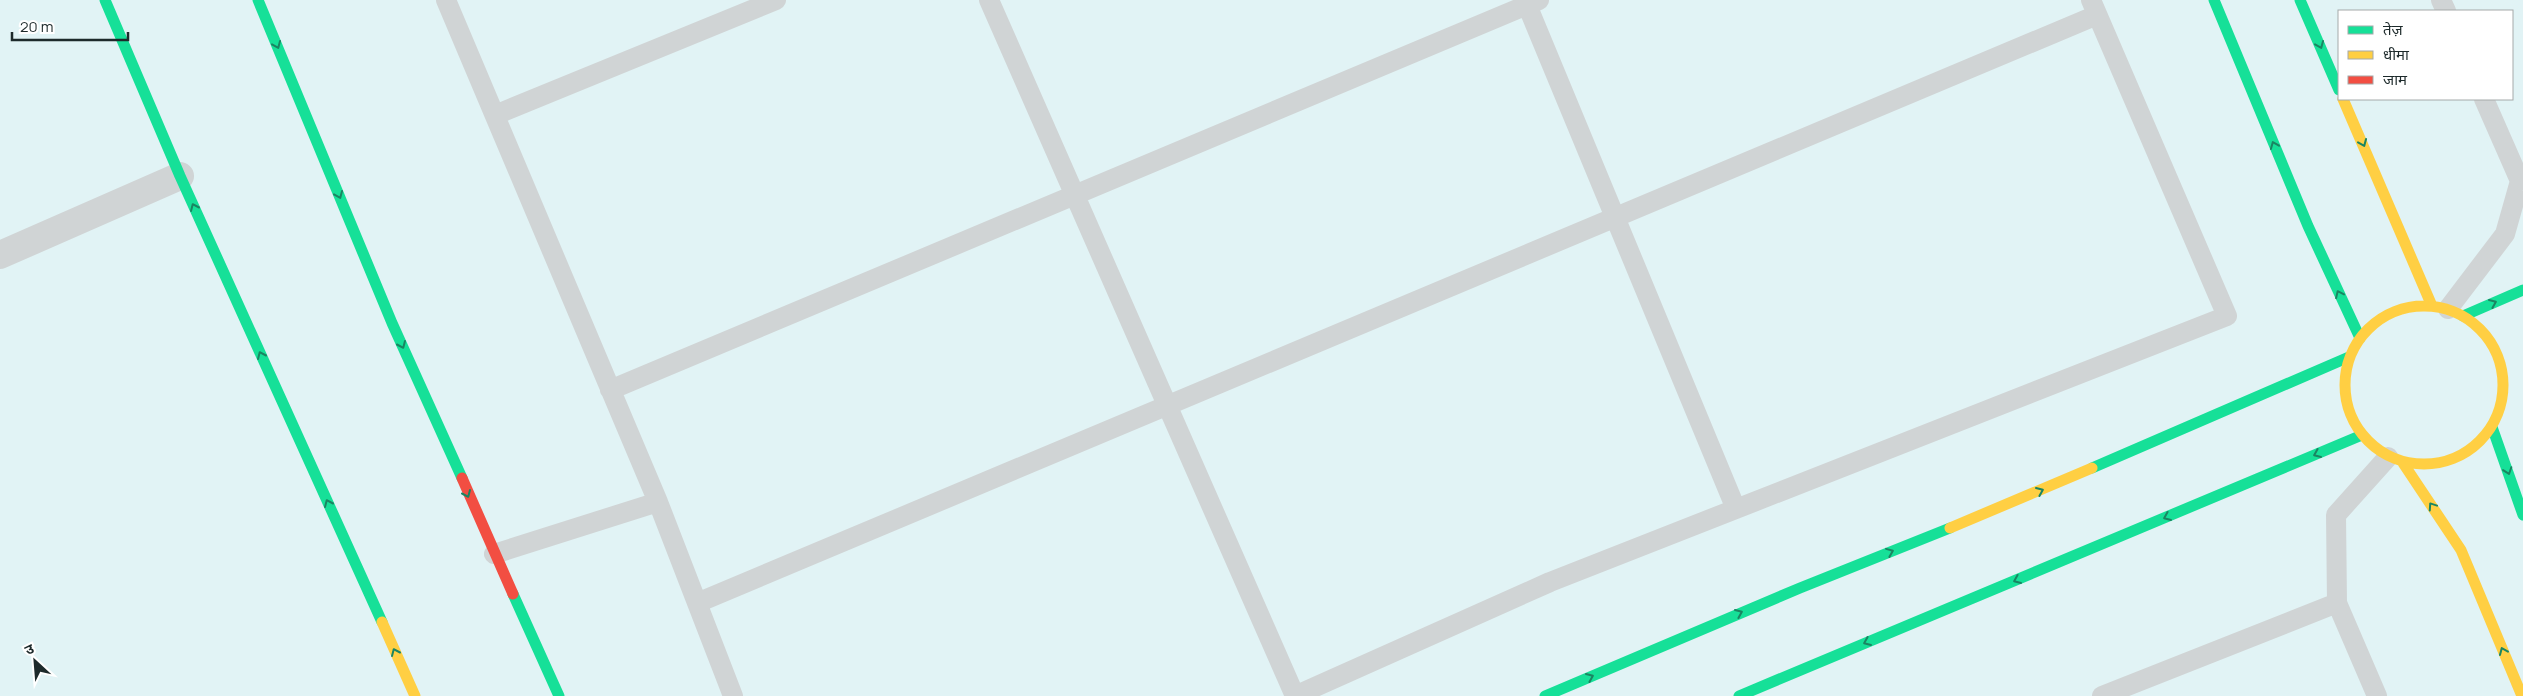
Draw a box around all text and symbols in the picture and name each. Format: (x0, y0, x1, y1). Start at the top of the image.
scale bar (12, 10, 129, 42)
legend (2338, 10, 2513, 100)
text: 20 m (20, 16, 53, 37)
text: तेज़ (2383, 19, 2404, 40)
one-way arrow (270, 40, 281, 49)
one-way arrow (2313, 40, 2324, 49)
text: धीमा (2383, 44, 2410, 65)
text: जाम (2383, 69, 2408, 90)
one-way arrow (2356, 138, 2367, 147)
one-way arrow (2270, 141, 2281, 150)
one-way arrow (333, 190, 343, 199)
one-way arrow (190, 203, 200, 212)
one-way arrow (2335, 290, 2346, 299)
one-way arrow (2488, 298, 2497, 309)
one-way arrow (396, 340, 407, 349)
one-way arrow (257, 351, 267, 360)
one-way arrow (2313, 448, 2322, 458)
one-way arrow (2502, 466, 2512, 475)
one-way arrow (2035, 486, 2044, 497)
one-way arrow (461, 489, 472, 498)
one-way arrow (324, 500, 334, 509)
one-way arrow (2429, 502, 2438, 511)
one-way arrow (2163, 510, 2172, 521)
one-way arrow (1885, 548, 1894, 558)
one-way arrow (2013, 573, 2022, 584)
one-way arrow (1735, 609, 1743, 619)
north arrow (10, 636, 60, 686)
one-way arrow (1863, 636, 1872, 647)
text: उ (21, 638, 38, 659)
one-way arrow (2499, 647, 2509, 656)
one-way arrow (390, 648, 401, 657)
one-way arrow (1585, 673, 1594, 684)

